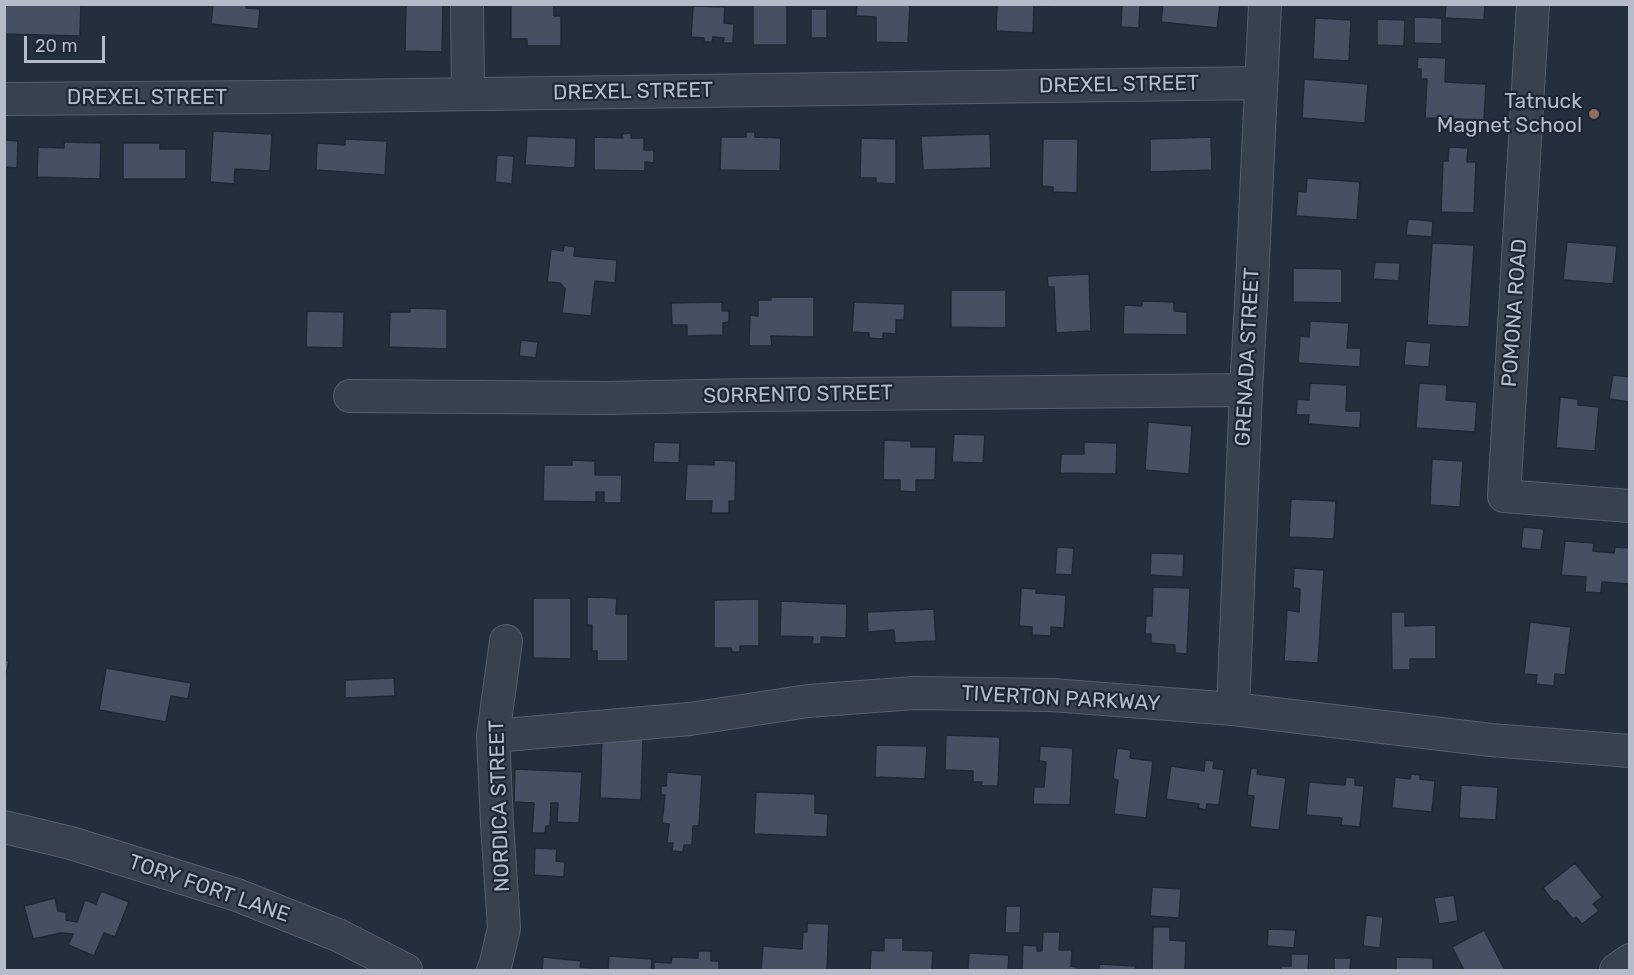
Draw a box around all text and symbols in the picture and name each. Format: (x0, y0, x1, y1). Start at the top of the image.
scale bar (27, 24, 108, 62)
text: 20 m (35, 35, 77, 57)
street label: DREXEL STREET (1039, 71, 1199, 99)
street label: DREXEL STREET (553, 78, 713, 106)
street label: DREXEL STREET (67, 85, 227, 111)
place label: Tatnuck Magnet School (1437, 89, 1582, 139)
marker: Tatnuck Magnet School (1587, 107, 1601, 121)
street label: POMONA ROAD (1497, 238, 1533, 388)
street label: GRENADA STREET (1231, 267, 1265, 447)
street label: SORRENTO STREET (703, 381, 893, 409)
street label: TIVERTON PARKWAY (961, 681, 1161, 717)
street label: NORDICA STREET (484, 719, 516, 893)
street label: TORY FORT LANE (125, 850, 293, 928)

